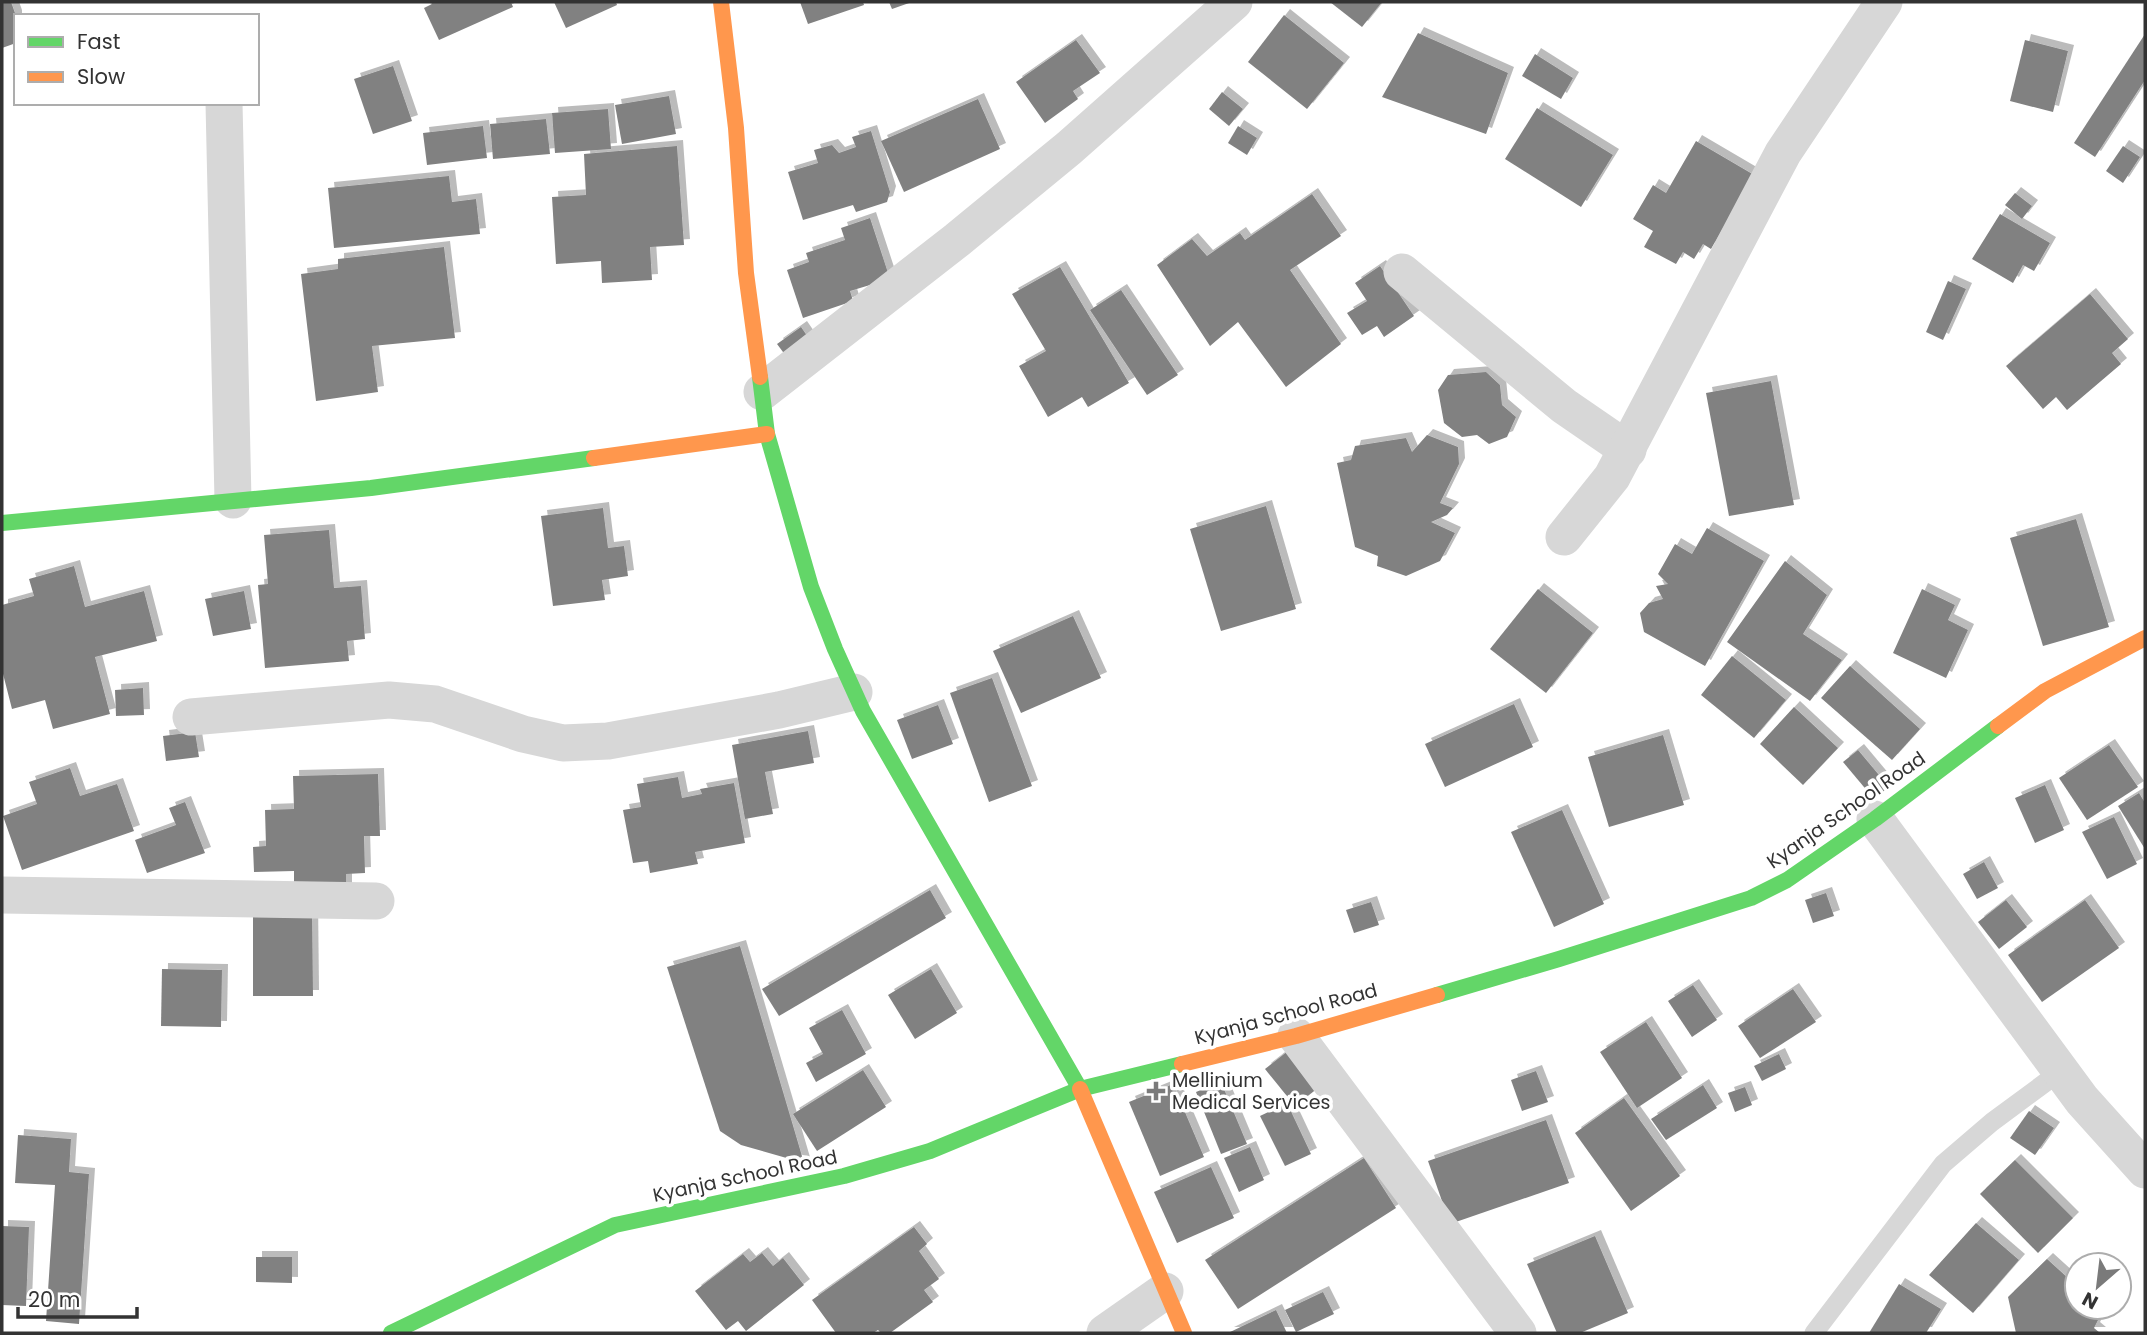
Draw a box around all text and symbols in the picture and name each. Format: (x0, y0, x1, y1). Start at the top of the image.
legend (14, 14, 259, 105)
text: Fast (77, 27, 120, 56)
text: Slow (77, 62, 125, 91)
street label: Kyanja School Road (1761, 745, 1931, 875)
street label: Kyanja School Road (1192, 977, 1380, 1051)
place label: Mellinium Medical Services (1172, 1067, 1330, 1116)
marker: Mellinium Medical Services (1146, 1081, 1166, 1101)
street label: Kyanja School Road (650, 1143, 840, 1209)
north arrow (2063, 1251, 2133, 1321)
scale bar (18, 1276, 136, 1320)
text: 20 m (28, 1285, 81, 1314)
text: N (2078, 1285, 2103, 1316)

